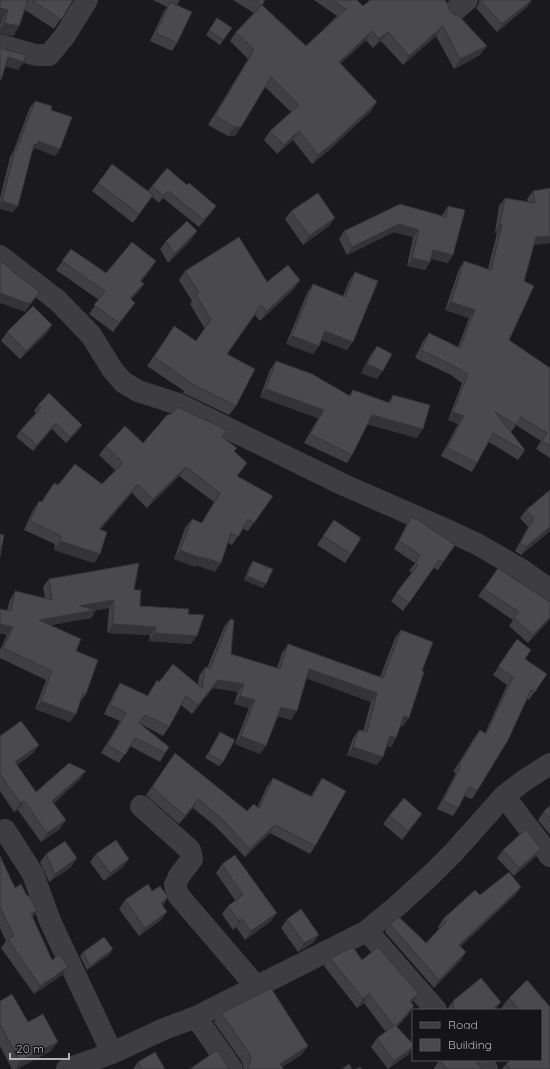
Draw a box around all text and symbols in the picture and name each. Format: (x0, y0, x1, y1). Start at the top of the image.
legend (412, 1009, 542, 1061)
text: Road (448, 1017, 478, 1032)
scale bar (10, 1035, 69, 1061)
text: Building (448, 1037, 492, 1052)
text: 20 m (16, 1041, 44, 1056)

